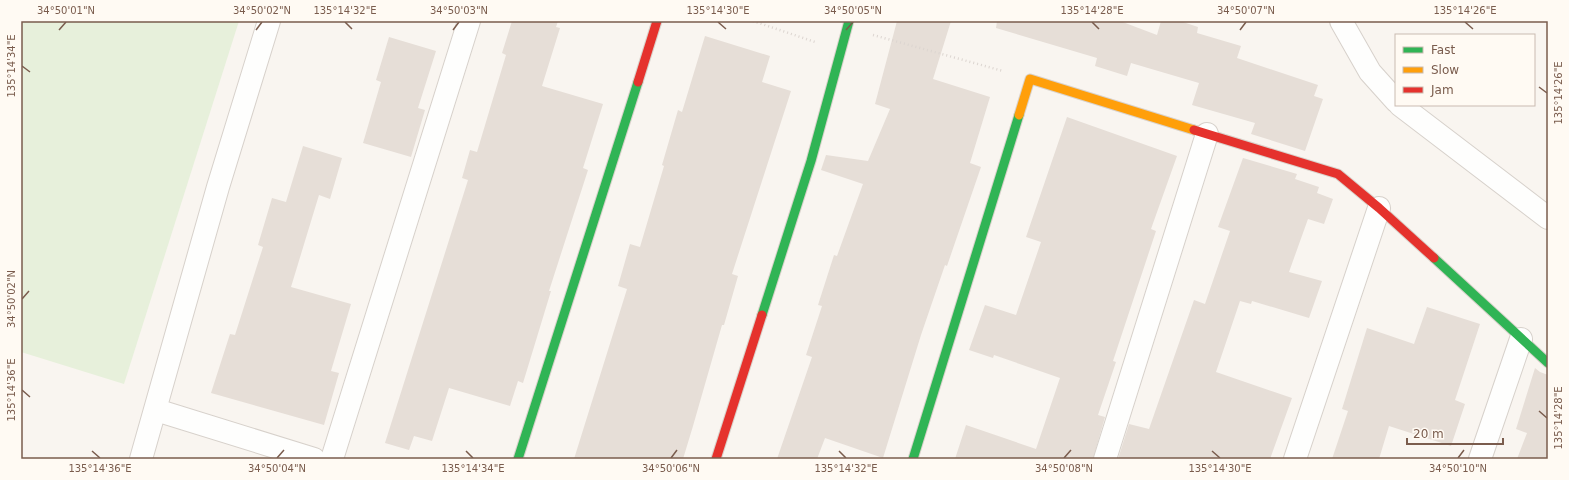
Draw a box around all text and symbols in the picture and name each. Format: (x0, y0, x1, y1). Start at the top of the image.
text: 34°50'01"N (37, 5, 95, 16)
text: 34°50'02"N (233, 5, 291, 16)
text: 135°14'32"E (313, 5, 377, 16)
text: 34°50'03"N (430, 5, 488, 16)
text: 135°14'30"E (686, 5, 750, 16)
text: 34°50'05"N (824, 5, 882, 16)
text: 135°14'28"E (1060, 5, 1124, 16)
text: 34°50'07"N (1217, 5, 1275, 16)
text: 135°14'26"E (1433, 5, 1497, 16)
text: 135°14'34"E (6, 34, 17, 98)
legend (1395, 34, 1535, 106)
text: Fast (1431, 43, 1455, 57)
text: 135°14'26"E (1553, 61, 1564, 125)
text: Slow (1431, 63, 1459, 77)
text: Jam (1430, 83, 1454, 97)
text: 34°50'02"N (6, 270, 17, 328)
text: 135°14'36"E (6, 358, 17, 422)
text: 135°14'28"E (1553, 386, 1564, 450)
scale bar (1407, 420, 1503, 446)
text: 20 m (1413, 427, 1444, 441)
text: 135°14'36"E (68, 463, 132, 474)
text: 34°50'04"N (248, 463, 306, 474)
text: 135°14'34"E (441, 463, 505, 474)
text: 34°50'06"N (642, 463, 700, 474)
text: 135°14'32"E (814, 463, 878, 474)
text: 34°50'08"N (1035, 463, 1093, 474)
text: 135°14'30"E (1188, 463, 1252, 474)
text: 34°50'10"N (1429, 463, 1487, 474)

